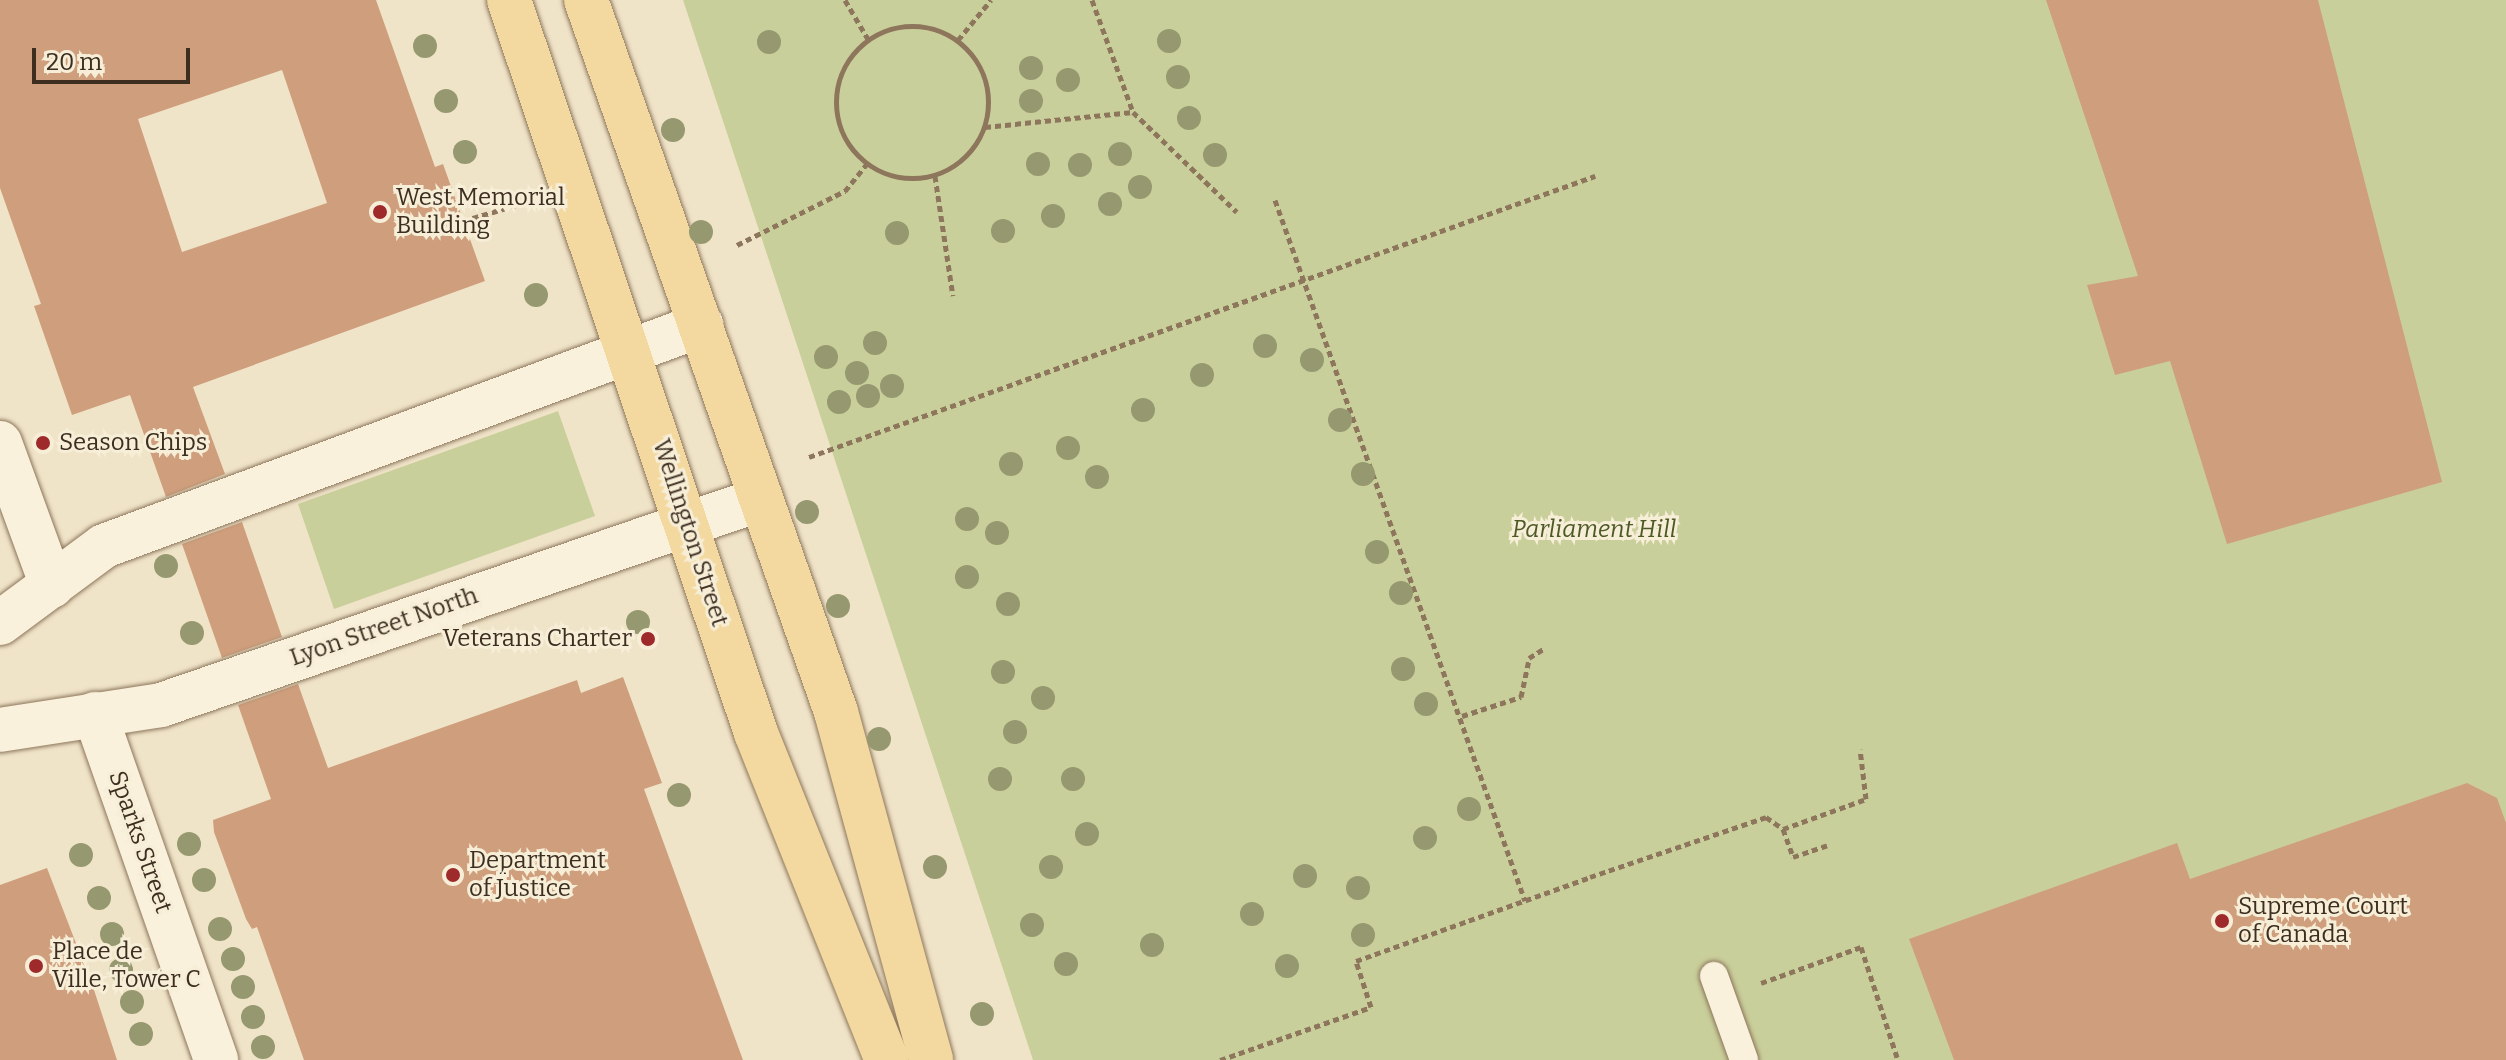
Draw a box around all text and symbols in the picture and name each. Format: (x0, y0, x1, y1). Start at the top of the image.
scale bar (36, 32, 194, 82)
text: 20 m (46, 48, 102, 76)
place label: West Memorial Building (396, 184, 565, 240)
marker: West Memorial Building (371, 203, 389, 221)
place label: Season Chips (59, 429, 207, 457)
marker: Season Chips (34, 434, 52, 452)
street label: Wellington Street (646, 436, 734, 630)
park label: Parliament Hill (1512, 516, 1676, 544)
street label: Lyon Street North (286, 581, 482, 673)
place label: Veterans Charter (443, 625, 632, 653)
marker: Veterans Charter (639, 630, 657, 648)
street label: Sparks Street (102, 767, 178, 917)
place label: Department of Justice (469, 847, 606, 903)
marker: Department of Justice (444, 866, 462, 884)
place label: Supreme Court of Canada (2238, 893, 2408, 949)
marker: Supreme Court of Canada (2213, 912, 2231, 930)
place label: Place de Ville, Tower C (52, 938, 201, 994)
marker: Place de Ville, Tower C (27, 957, 45, 975)

